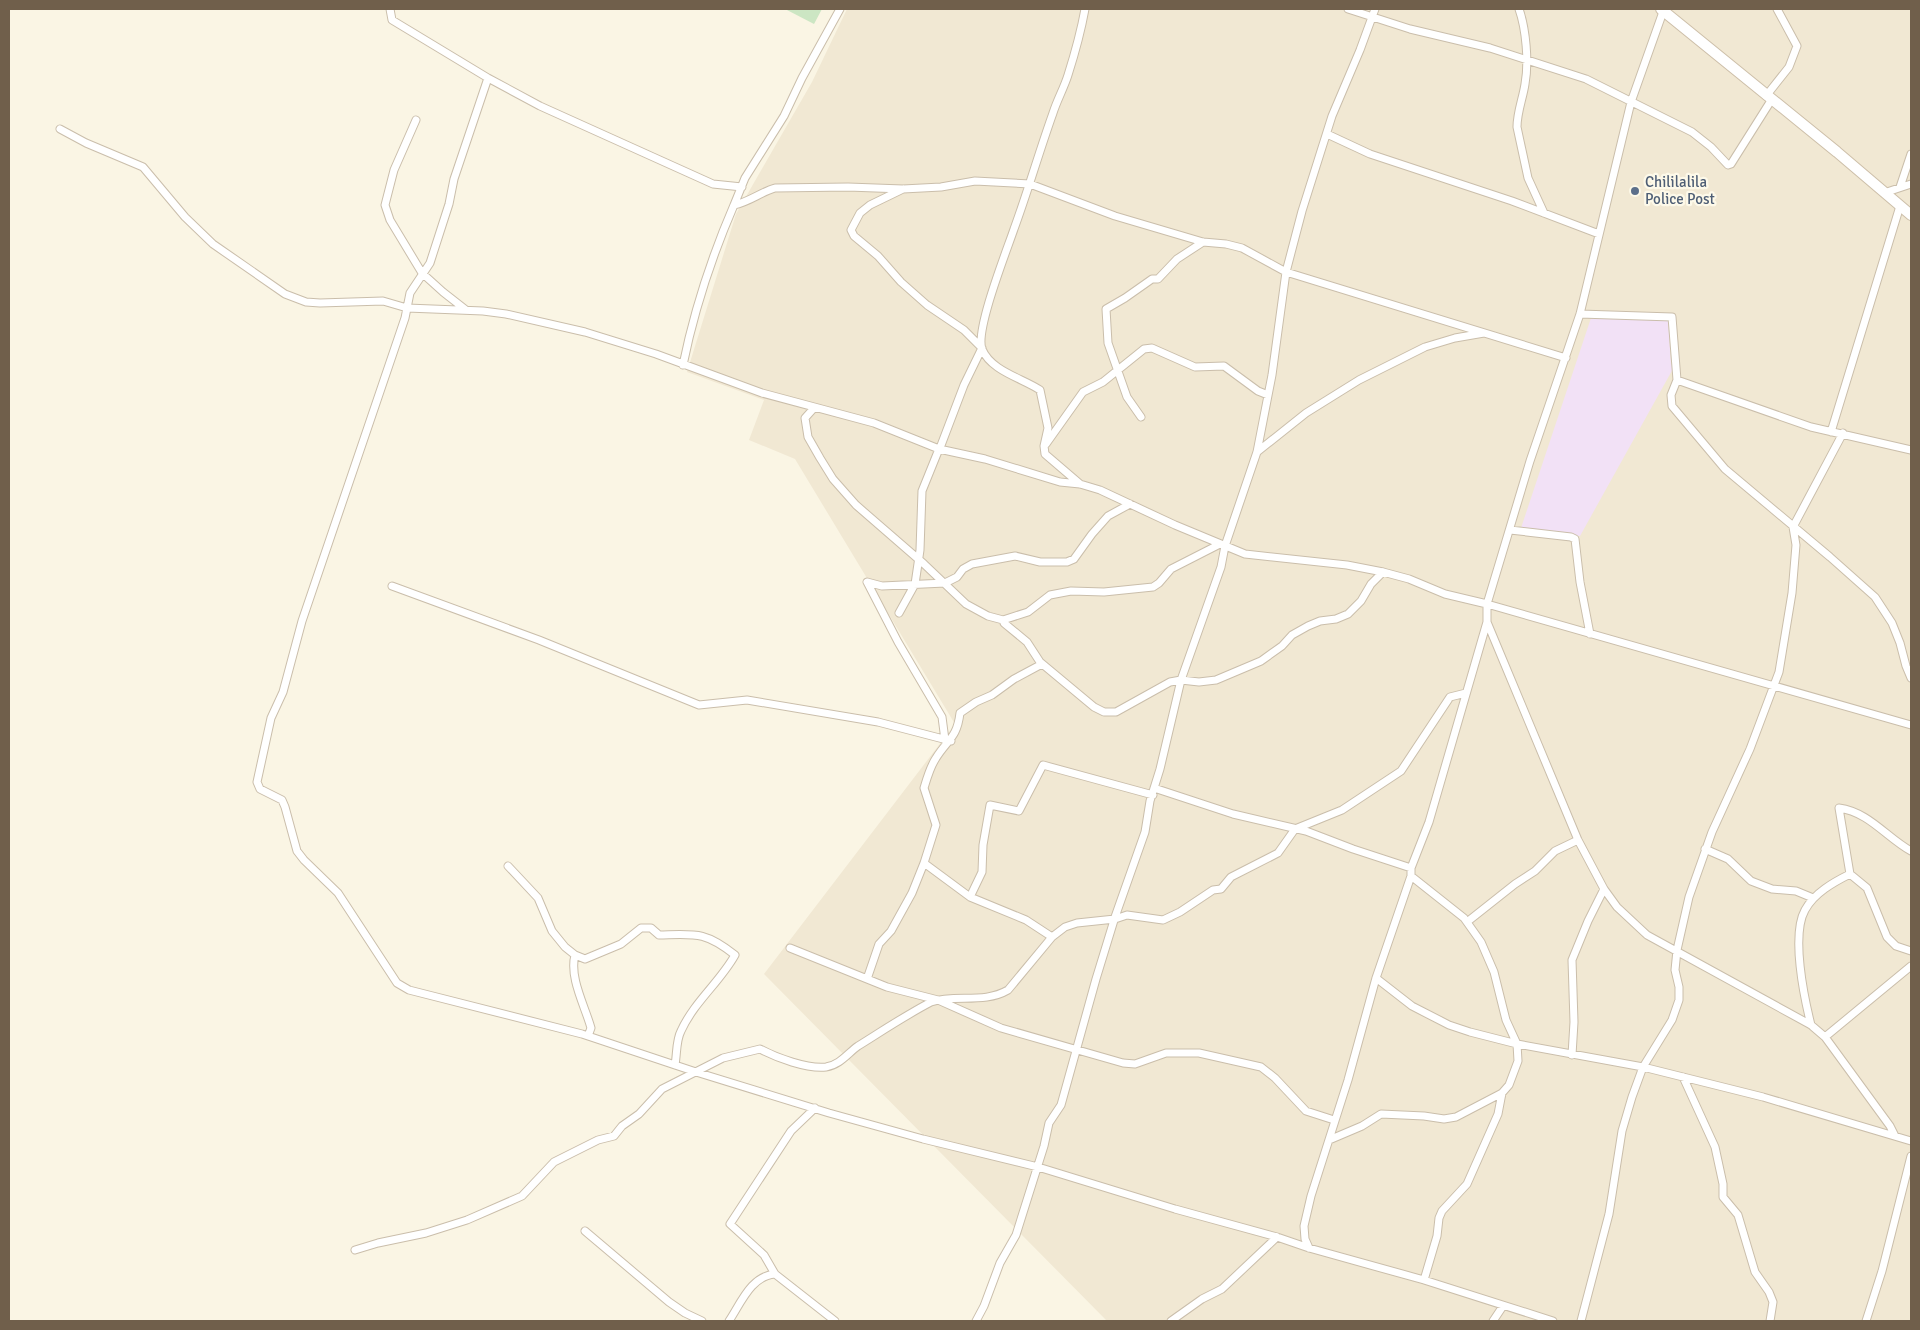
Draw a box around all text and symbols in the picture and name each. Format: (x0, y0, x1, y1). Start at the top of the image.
place label: Chililalila Police Post (1645, 173, 1715, 208)
marker: Chililalila Police Post (1629, 185, 1641, 197)

